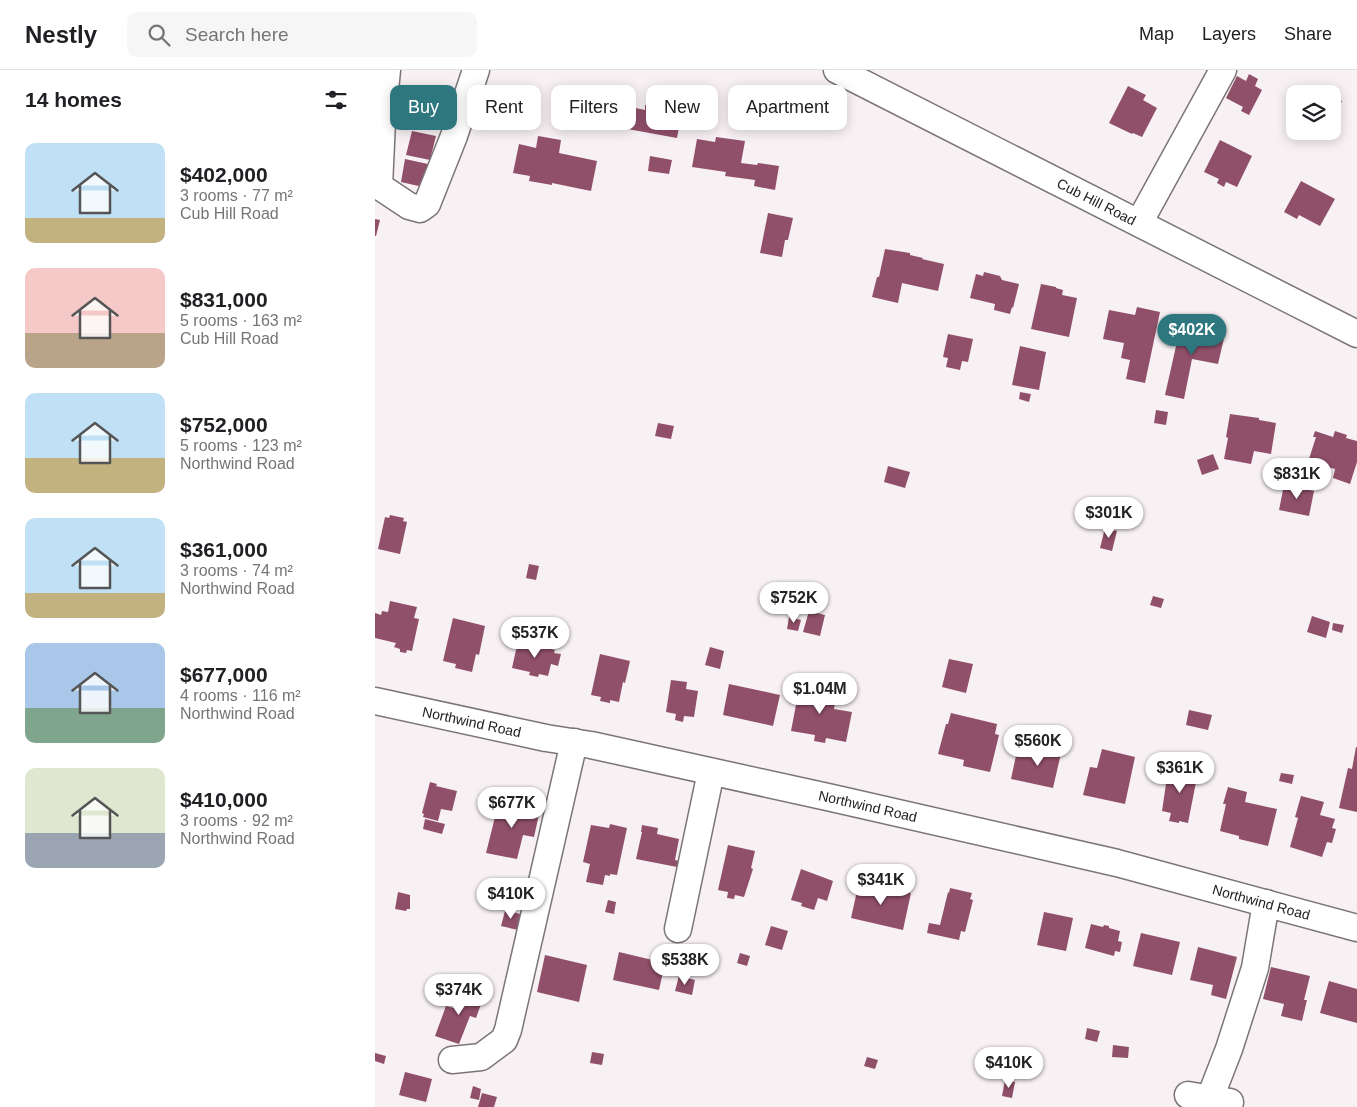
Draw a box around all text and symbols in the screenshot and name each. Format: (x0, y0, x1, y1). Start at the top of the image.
search box (127, 12, 477, 57)
text: Nestly (25, 21, 97, 48)
icon: search (145, 21, 173, 49)
text: Search here (185, 24, 289, 45)
text: Map (1139, 24, 1174, 44)
text: Layers (1202, 24, 1256, 44)
text: Share (1284, 24, 1332, 44)
chip: Buy (390, 85, 457, 130)
chip: Rent (467, 85, 541, 130)
chip: Filters (551, 85, 636, 130)
chip: New (646, 85, 718, 130)
chip: Apartment (728, 85, 847, 130)
map controls (1286, 85, 1341, 140)
button: layers (1286, 85, 1341, 140)
icon: filters (322, 86, 350, 114)
text: 14 homes (25, 88, 122, 111)
icon: home (65, 163, 125, 223)
text: $402,000 (180, 163, 268, 186)
street label: Cub Hill Road (1054, 175, 1139, 228)
text: 3 rooms · 77 m² (180, 187, 293, 204)
text: Cub Hill Road (180, 205, 279, 222)
icon: home (65, 288, 125, 348)
text: $831,000 (180, 288, 268, 311)
text: 5 rooms · 163 m² (180, 312, 302, 329)
pin: $402K (1157, 314, 1227, 356)
text: $402K (1168, 321, 1216, 338)
text: Cub Hill Road (180, 330, 279, 347)
icon: home (65, 413, 125, 473)
text: $752,000 (180, 413, 268, 436)
text: 5 rooms · 123 m² (180, 437, 302, 454)
text: Northwind Road (180, 455, 295, 472)
pin: $831K (1262, 458, 1332, 500)
text: $831K (1273, 465, 1321, 482)
pin: $301K (1074, 496, 1144, 539)
text: $301K (1085, 504, 1133, 521)
icon: home (65, 538, 125, 598)
text: $361,000 (180, 538, 268, 561)
text: 3 rooms · 74 m² (180, 562, 293, 579)
text: Northwind Road (180, 580, 295, 597)
pin: $752K (759, 582, 829, 624)
text: $752K (770, 589, 818, 606)
pin: $537K (500, 616, 570, 659)
text: $537K (511, 624, 559, 641)
icon: home (65, 663, 125, 723)
text: $677,000 (180, 663, 268, 686)
pin: $1.04M (779, 672, 861, 715)
text: $1.04M (793, 680, 847, 697)
text: 4 rooms · 116 m² (180, 687, 301, 704)
street label: Northwind Road (421, 703, 523, 740)
text: Northwind Road (180, 705, 295, 722)
pin: $560K (1003, 724, 1073, 767)
text: $560K (1014, 732, 1062, 749)
pin: $361K (1145, 752, 1215, 794)
text: $361K (1156, 759, 1204, 776)
pin: $677K (477, 786, 547, 829)
street label: Northwind Road (817, 787, 919, 825)
icon: home (65, 788, 125, 848)
text: $410,000 (180, 788, 268, 811)
text: $677K (488, 794, 536, 811)
text: 3 rooms · 92 m² (180, 812, 293, 829)
text: Northwind Road (180, 830, 295, 847)
pin: $341K (846, 864, 916, 906)
text: $341K (857, 871, 905, 888)
pin: $410K (476, 878, 546, 920)
street label: Northwind Road (1211, 881, 1312, 923)
text: $410K (487, 885, 535, 902)
pin: $538K (650, 944, 720, 986)
text: $538K (661, 951, 709, 968)
pin: $374K (424, 974, 494, 1016)
text: $374K (435, 981, 483, 998)
pin: $410K (974, 1046, 1044, 1089)
text: $410K (985, 1054, 1033, 1071)

